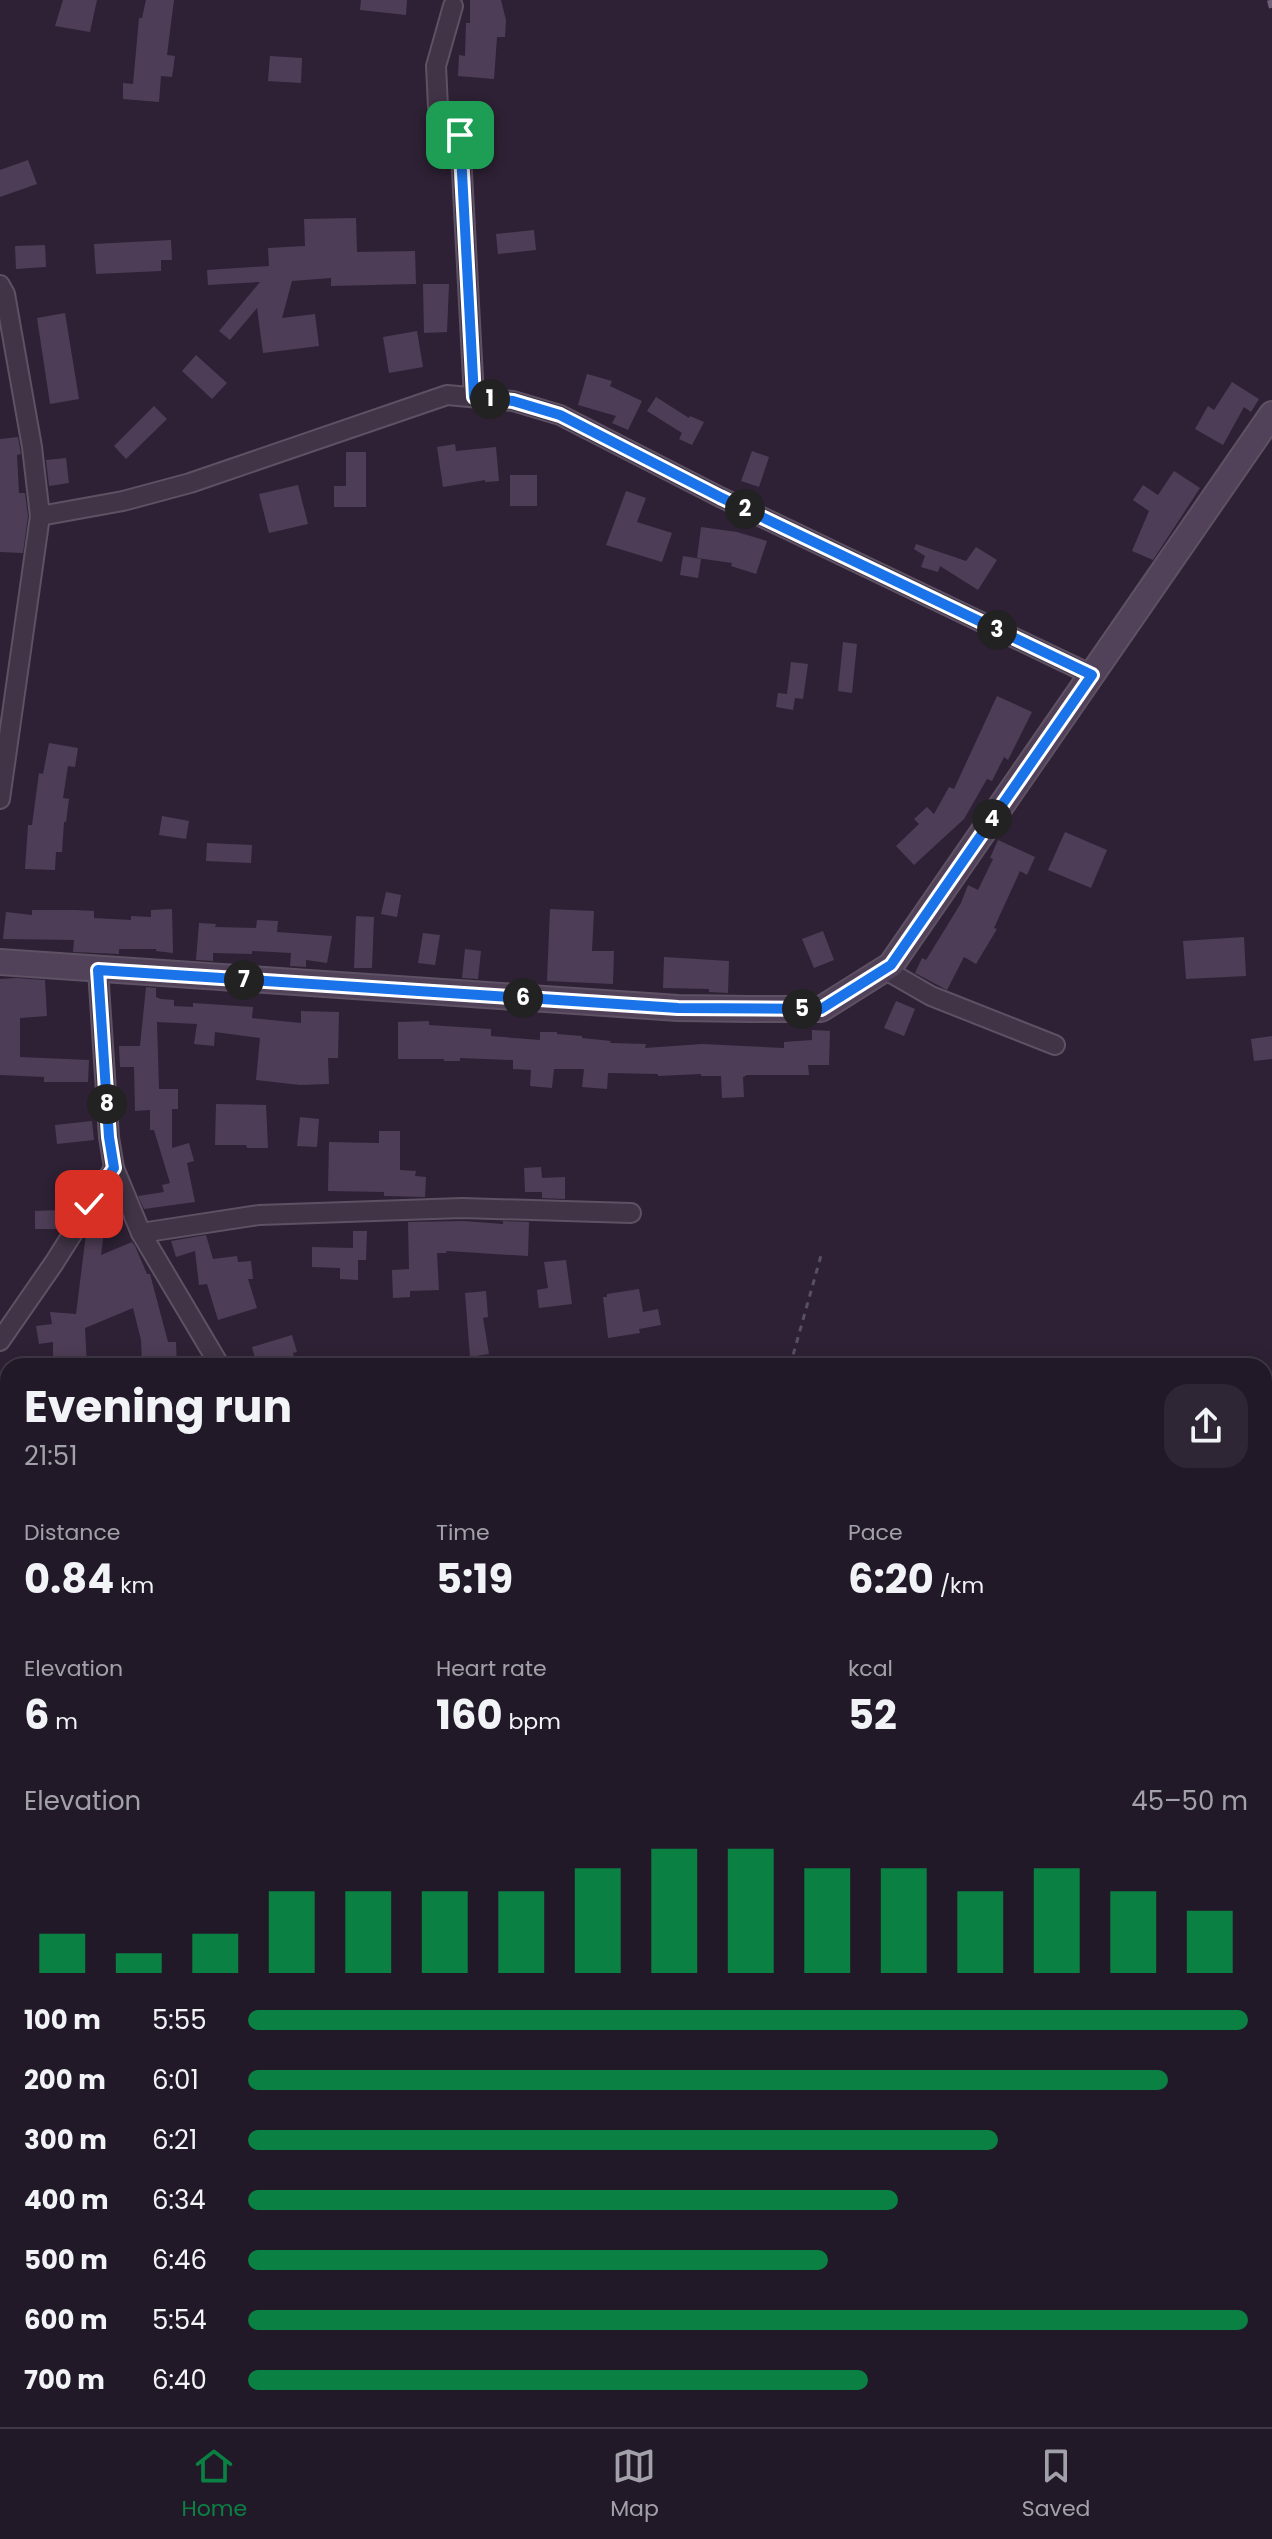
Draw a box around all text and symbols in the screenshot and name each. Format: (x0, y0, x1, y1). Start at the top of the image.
pin (426, 101, 494, 169)
icon: arrive (438, 113, 482, 157)
pin: 1 (470, 379, 510, 419)
text: 1 (486, 383, 494, 414)
pin: 2 (725, 489, 765, 529)
text: 2 (739, 493, 751, 524)
pin: 3 (977, 610, 1017, 650)
text: 3 (990, 614, 1004, 645)
pin: 4 (972, 799, 1012, 839)
text: 4 (985, 803, 999, 834)
pin: 7 (224, 960, 264, 1000)
text: 7 (238, 964, 250, 995)
pin: 6 (503, 978, 543, 1018)
text: 6 (516, 982, 530, 1013)
pin: 5 (782, 989, 822, 1029)
text: 5 (795, 993, 809, 1024)
pin: 8 (87, 1084, 127, 1124)
text: 8 (100, 1088, 114, 1119)
pin (55, 1170, 123, 1238)
icon: check (67, 1182, 111, 1226)
text: Evening run (24, 1376, 292, 1437)
button: share (1164, 1384, 1248, 1468)
text: 21:51 (24, 1438, 77, 1474)
text: Distance (24, 1517, 120, 1548)
text: Time (436, 1517, 490, 1548)
text: Pace (848, 1517, 903, 1548)
text: 0.84 (24, 1551, 114, 1607)
text: 5:19 (436, 1551, 513, 1607)
text: 6:20 (848, 1551, 934, 1607)
text: km (114, 1570, 154, 1601)
text: /km (934, 1570, 984, 1601)
text: Elevation (24, 1653, 123, 1684)
text: Heart rate (436, 1653, 547, 1684)
text: kcal (848, 1653, 893, 1684)
text: 6 (24, 1687, 49, 1743)
text: 160 (436, 1687, 503, 1743)
text: 52 (848, 1687, 897, 1743)
text: m (49, 1706, 78, 1737)
text: bpm (503, 1706, 561, 1737)
text: Elevation (24, 1783, 141, 1819)
text: 45–50 m (1131, 1783, 1248, 1819)
text: 100 m (24, 2002, 101, 2038)
text: 5:55 (152, 2002, 207, 2038)
text: 200 m (24, 2062, 106, 2098)
text: 6:01 (152, 2062, 199, 2098)
text: 300 m (24, 2122, 107, 2158)
text: 6:21 (152, 2122, 197, 2158)
text: 400 m (24, 2182, 109, 2218)
text: 6:34 (152, 2182, 206, 2218)
text: 500 m (24, 2242, 108, 2278)
text: 6:46 (152, 2242, 207, 2278)
text: 600 m (24, 2302, 108, 2338)
text: 5:54 (152, 2302, 207, 2338)
text: 700 m (24, 2362, 105, 2398)
text: 6:40 (152, 2362, 207, 2398)
tab: Home (182, 2444, 247, 2525)
tab: Map (610, 2444, 659, 2525)
tab: Saved (1022, 2444, 1090, 2525)

